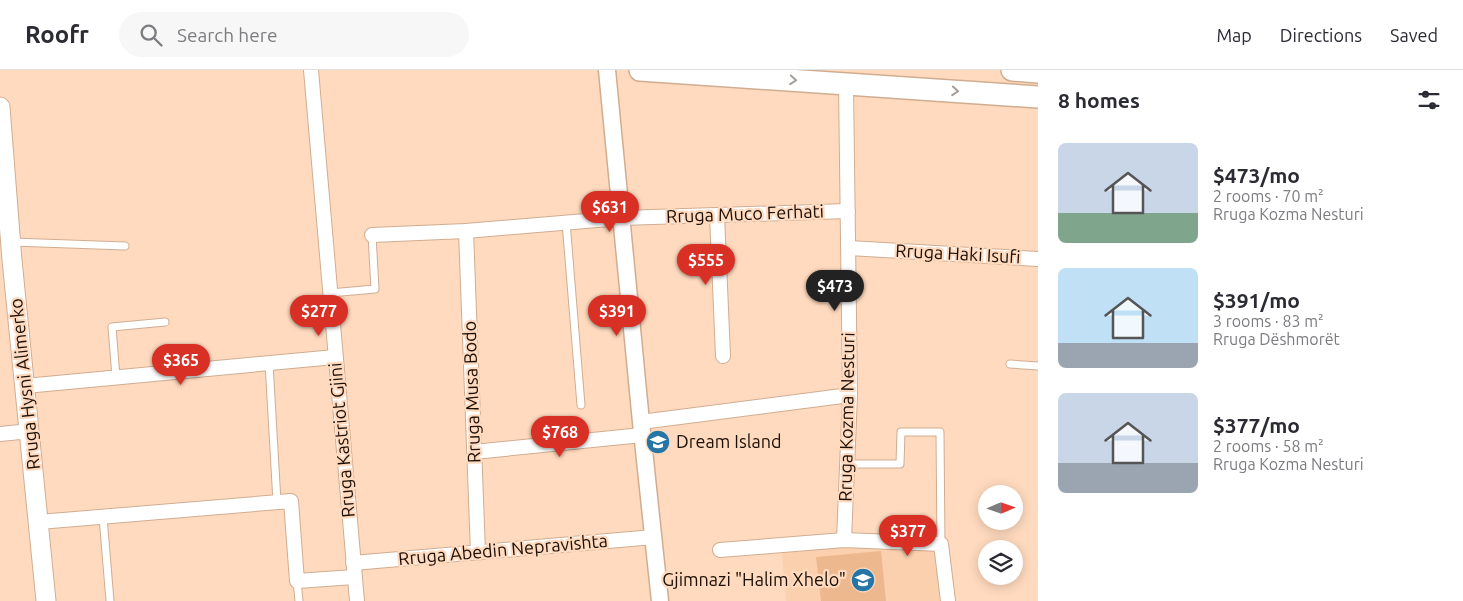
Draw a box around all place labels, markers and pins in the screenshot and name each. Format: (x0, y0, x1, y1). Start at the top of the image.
pin: $631 (580, 190, 640, 233)
pin: $555 (676, 244, 736, 286)
pin: $473 (805, 270, 865, 312)
pin: $277 (289, 294, 349, 337)
pin: $391 (587, 294, 647, 337)
pin: $365 (151, 344, 211, 386)
pin: $768 (530, 416, 590, 458)
school or university icon: Dream Island (645, 429, 671, 455)
place label: Dream Island (676, 431, 782, 451)
pin: $377 (878, 514, 938, 557)
school or university icon: Gjimnazi "Halim Xhelo" (850, 567, 876, 593)
place label: Gjimnazi "Halim Xhelo" (662, 569, 846, 589)

